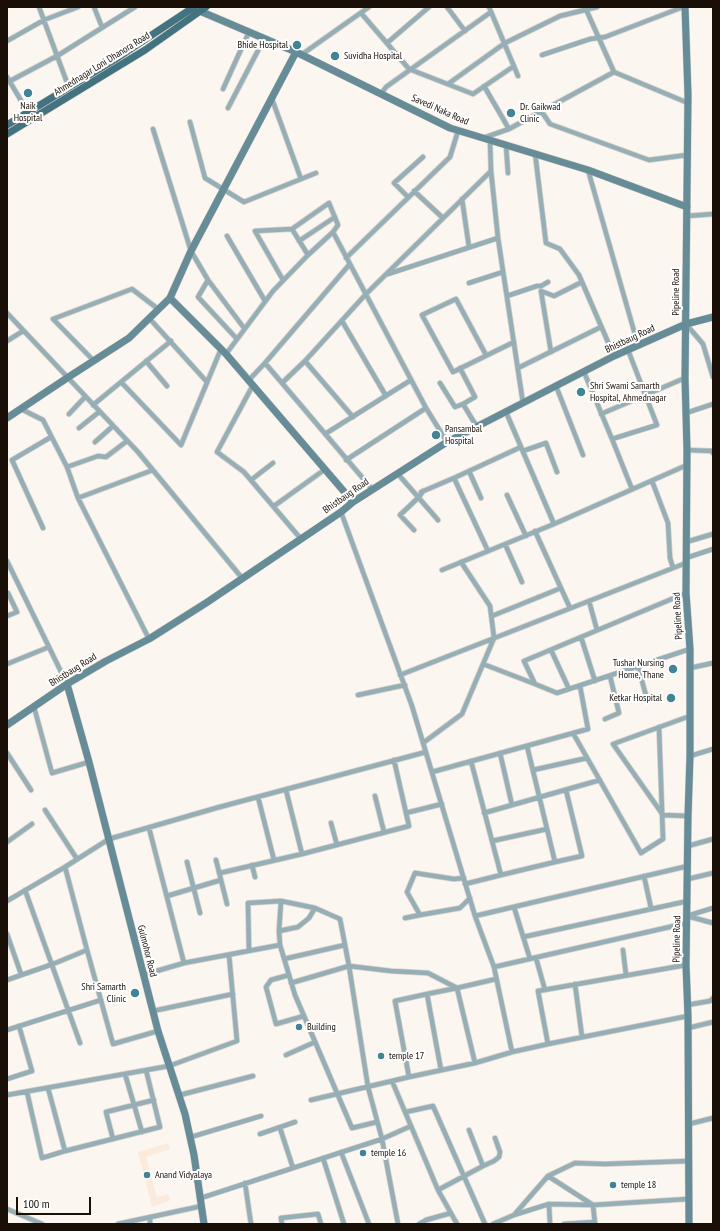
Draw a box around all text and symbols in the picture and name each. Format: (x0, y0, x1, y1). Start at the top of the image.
street label: Ahmednagar Loni Dhanora Road (52, 30, 152, 98)
place label: Bhide Hospital (237, 39, 288, 51)
marker: Bhide Hospital (291, 39, 303, 51)
marker: Suvidha Hospital (329, 50, 341, 62)
place label: Suvidha Hospital (344, 50, 402, 62)
marker: Naik Hospital (22, 87, 34, 99)
street label: Savedi Naka Road (410, 92, 470, 128)
place label: Naik Hospital (14, 100, 42, 124)
place label: Dr. Gaikwad Clinic (520, 101, 561, 124)
marker: Dr. Gaikwad Clinic (505, 107, 517, 119)
street label: Pipeline Road (670, 268, 682, 316)
street label: Bhistbaug Road (603, 322, 657, 356)
place label: Shri Swami Samarth Hospital, Ahmednagar (590, 380, 666, 404)
marker: Shri Swami Samarth Hospital, Ahmednagar (575, 386, 587, 398)
place label: Pansambal Hospital (445, 423, 482, 446)
marker: Pansambal Hospital (430, 429, 442, 441)
street label: Bhistbaug Road (321, 476, 371, 516)
street label: Pipeline Road (671, 592, 685, 640)
street label: Bhistbaug Road (47, 651, 99, 689)
place label: Tushar Nursing Home, Thane (613, 657, 664, 680)
marker: Tushar Nursing Home, Thane (667, 663, 679, 675)
place label: Ketkar Hospital (609, 692, 662, 704)
marker: Ketkar Hospital (665, 692, 677, 704)
street label: Pipeline Road (671, 915, 683, 963)
street label: Gulmohor Road (135, 924, 159, 978)
place label: Shri Samarth Clinic (81, 981, 126, 1004)
marker: Shri Samarth Clinic (129, 987, 141, 999)
place label: Building (307, 1021, 336, 1033)
marker: Building (294, 1022, 304, 1032)
place label: temple 17 (389, 1050, 424, 1062)
marker: temple 17 (376, 1051, 386, 1061)
place label: temple 16 (371, 1147, 406, 1159)
marker: temple 16 (358, 1148, 368, 1158)
place label: Anand Vidyalaya (155, 1169, 212, 1181)
marker: Anand Vidyalaya (142, 1170, 152, 1180)
place label: temple 18 (621, 1179, 656, 1191)
marker: temple 18 (608, 1180, 618, 1190)
scale bar (18, 1189, 93, 1215)
text: 100 m (23, 1196, 50, 1211)

